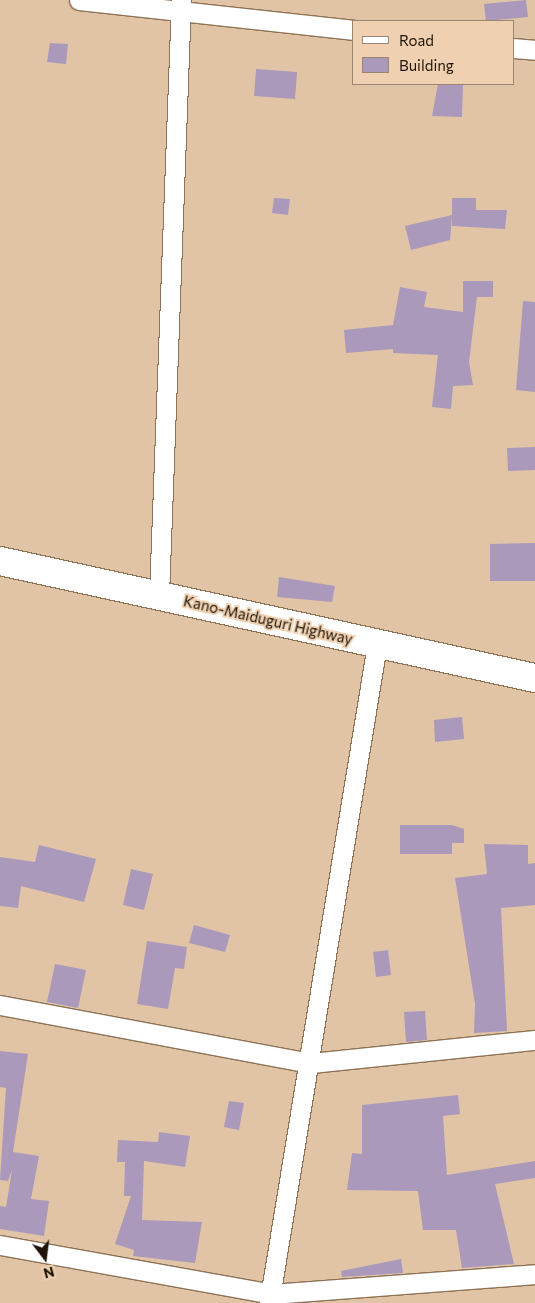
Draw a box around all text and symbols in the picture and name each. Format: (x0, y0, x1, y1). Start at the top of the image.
legend (352, 20, 515, 85)
text: Road (399, 31, 434, 49)
text: Building (399, 56, 454, 74)
street label: Kano-Maiduguri Highway (182, 592, 354, 648)
north arrow (20, 1233, 70, 1283)
text: N (42, 1263, 56, 1283)

